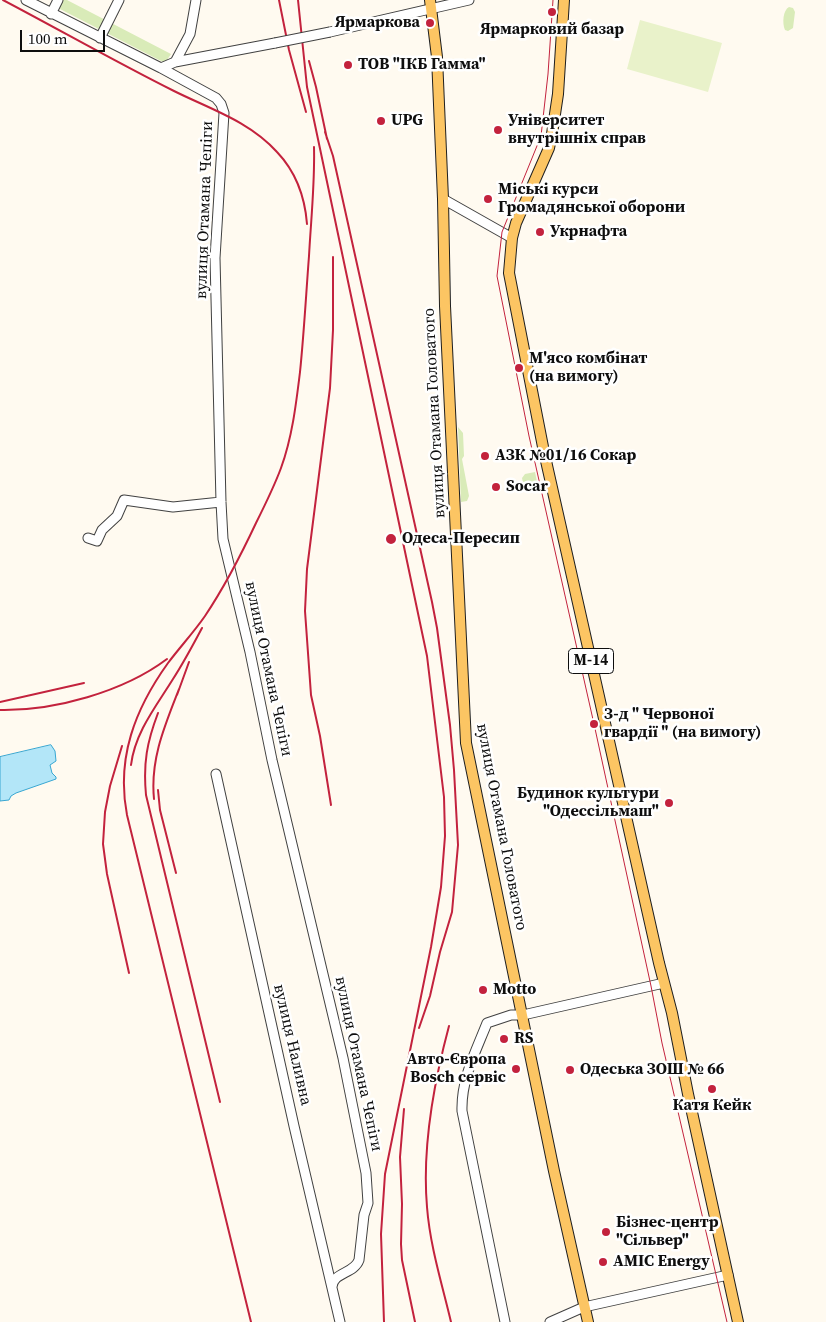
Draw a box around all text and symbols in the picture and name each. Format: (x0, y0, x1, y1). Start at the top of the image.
marker: Ярмарковий базар (546, 6, 558, 18)
place label: Ярмаркова (335, 13, 420, 33)
marker: Ярмаркова (424, 17, 436, 29)
scale bar (22, 20, 108, 52)
place label: Ярмарковий базар (480, 20, 624, 40)
text: 100 m (28, 28, 68, 49)
place label: ТОВ "ІКБ Гамма" (358, 55, 486, 75)
marker: ТОВ "ІКБ Гамма" (342, 59, 354, 71)
place label: UPG (391, 111, 423, 131)
place label: Університет внутрішніх справ (508, 111, 646, 149)
marker: UPG (375, 115, 387, 127)
street label: вулиця Отамана Чепіги (192, 120, 218, 300)
marker: Університет внутрішніх справ (492, 124, 504, 136)
place label: Міські курси Громадянської оборони (498, 180, 685, 218)
marker: Міські курси Громадянської оборони (482, 193, 494, 205)
place label: Укрнафта (550, 222, 627, 242)
marker: Укрнафта (534, 226, 546, 238)
street label: вулиця Отамана Головатого (420, 307, 450, 519)
place label: М'ясо комбінат (на вимогу) (529, 349, 647, 387)
marker: М'ясо комбінат (на вимогу) (513, 362, 525, 374)
place label: АЗК №01/16 Сокар (495, 446, 636, 466)
marker: АЗК №01/16 Сокар (479, 450, 491, 462)
place label: Socar (506, 477, 548, 497)
marker: Socar (490, 481, 502, 493)
place label: Одеса-Пересип (402, 529, 520, 549)
marker: Одеса-Пересип (384, 532, 398, 546)
street label: вулиця Отамана Чепіги (240, 580, 296, 758)
road number: М-14 (568, 648, 614, 674)
place label: З-д " Червоної гвардії " (на вимогу) (604, 705, 761, 743)
marker: З-д " Червоної гвардії " (на вимогу) (588, 718, 600, 730)
street label: вулиця Отамана Головатого (471, 722, 531, 932)
place label: Будинок культури "Одессільмаш" (517, 784, 659, 822)
marker: Будинок культури "Одессільмаш" (663, 797, 675, 809)
street label: вулиця Отамана Чепіги (330, 975, 386, 1153)
place label: Motto (493, 980, 536, 1000)
street label: вулиця Наливна (269, 982, 315, 1108)
marker: Motto (477, 984, 489, 996)
place label: RS (514, 1029, 534, 1049)
marker: RS (498, 1033, 510, 1045)
place label: Авто-Європа Bosch сервіс (407, 1050, 506, 1088)
place label: Одеська ЗОШ № 66 (580, 1060, 725, 1080)
marker: Авто-Європа Bosch сервіс (510, 1063, 522, 1075)
marker: Одеська ЗОШ № 66 (564, 1064, 576, 1076)
marker: Катя Кейк (706, 1083, 718, 1095)
place label: Катя Кейк (673, 1096, 751, 1116)
place label: Бізнес-центр "Сільвер" (616, 1213, 718, 1251)
marker: Бізнес-центр "Сільвер" (600, 1226, 612, 1238)
place label: AMIC Energy (613, 1252, 710, 1272)
marker: AMIC Energy (597, 1256, 609, 1268)

